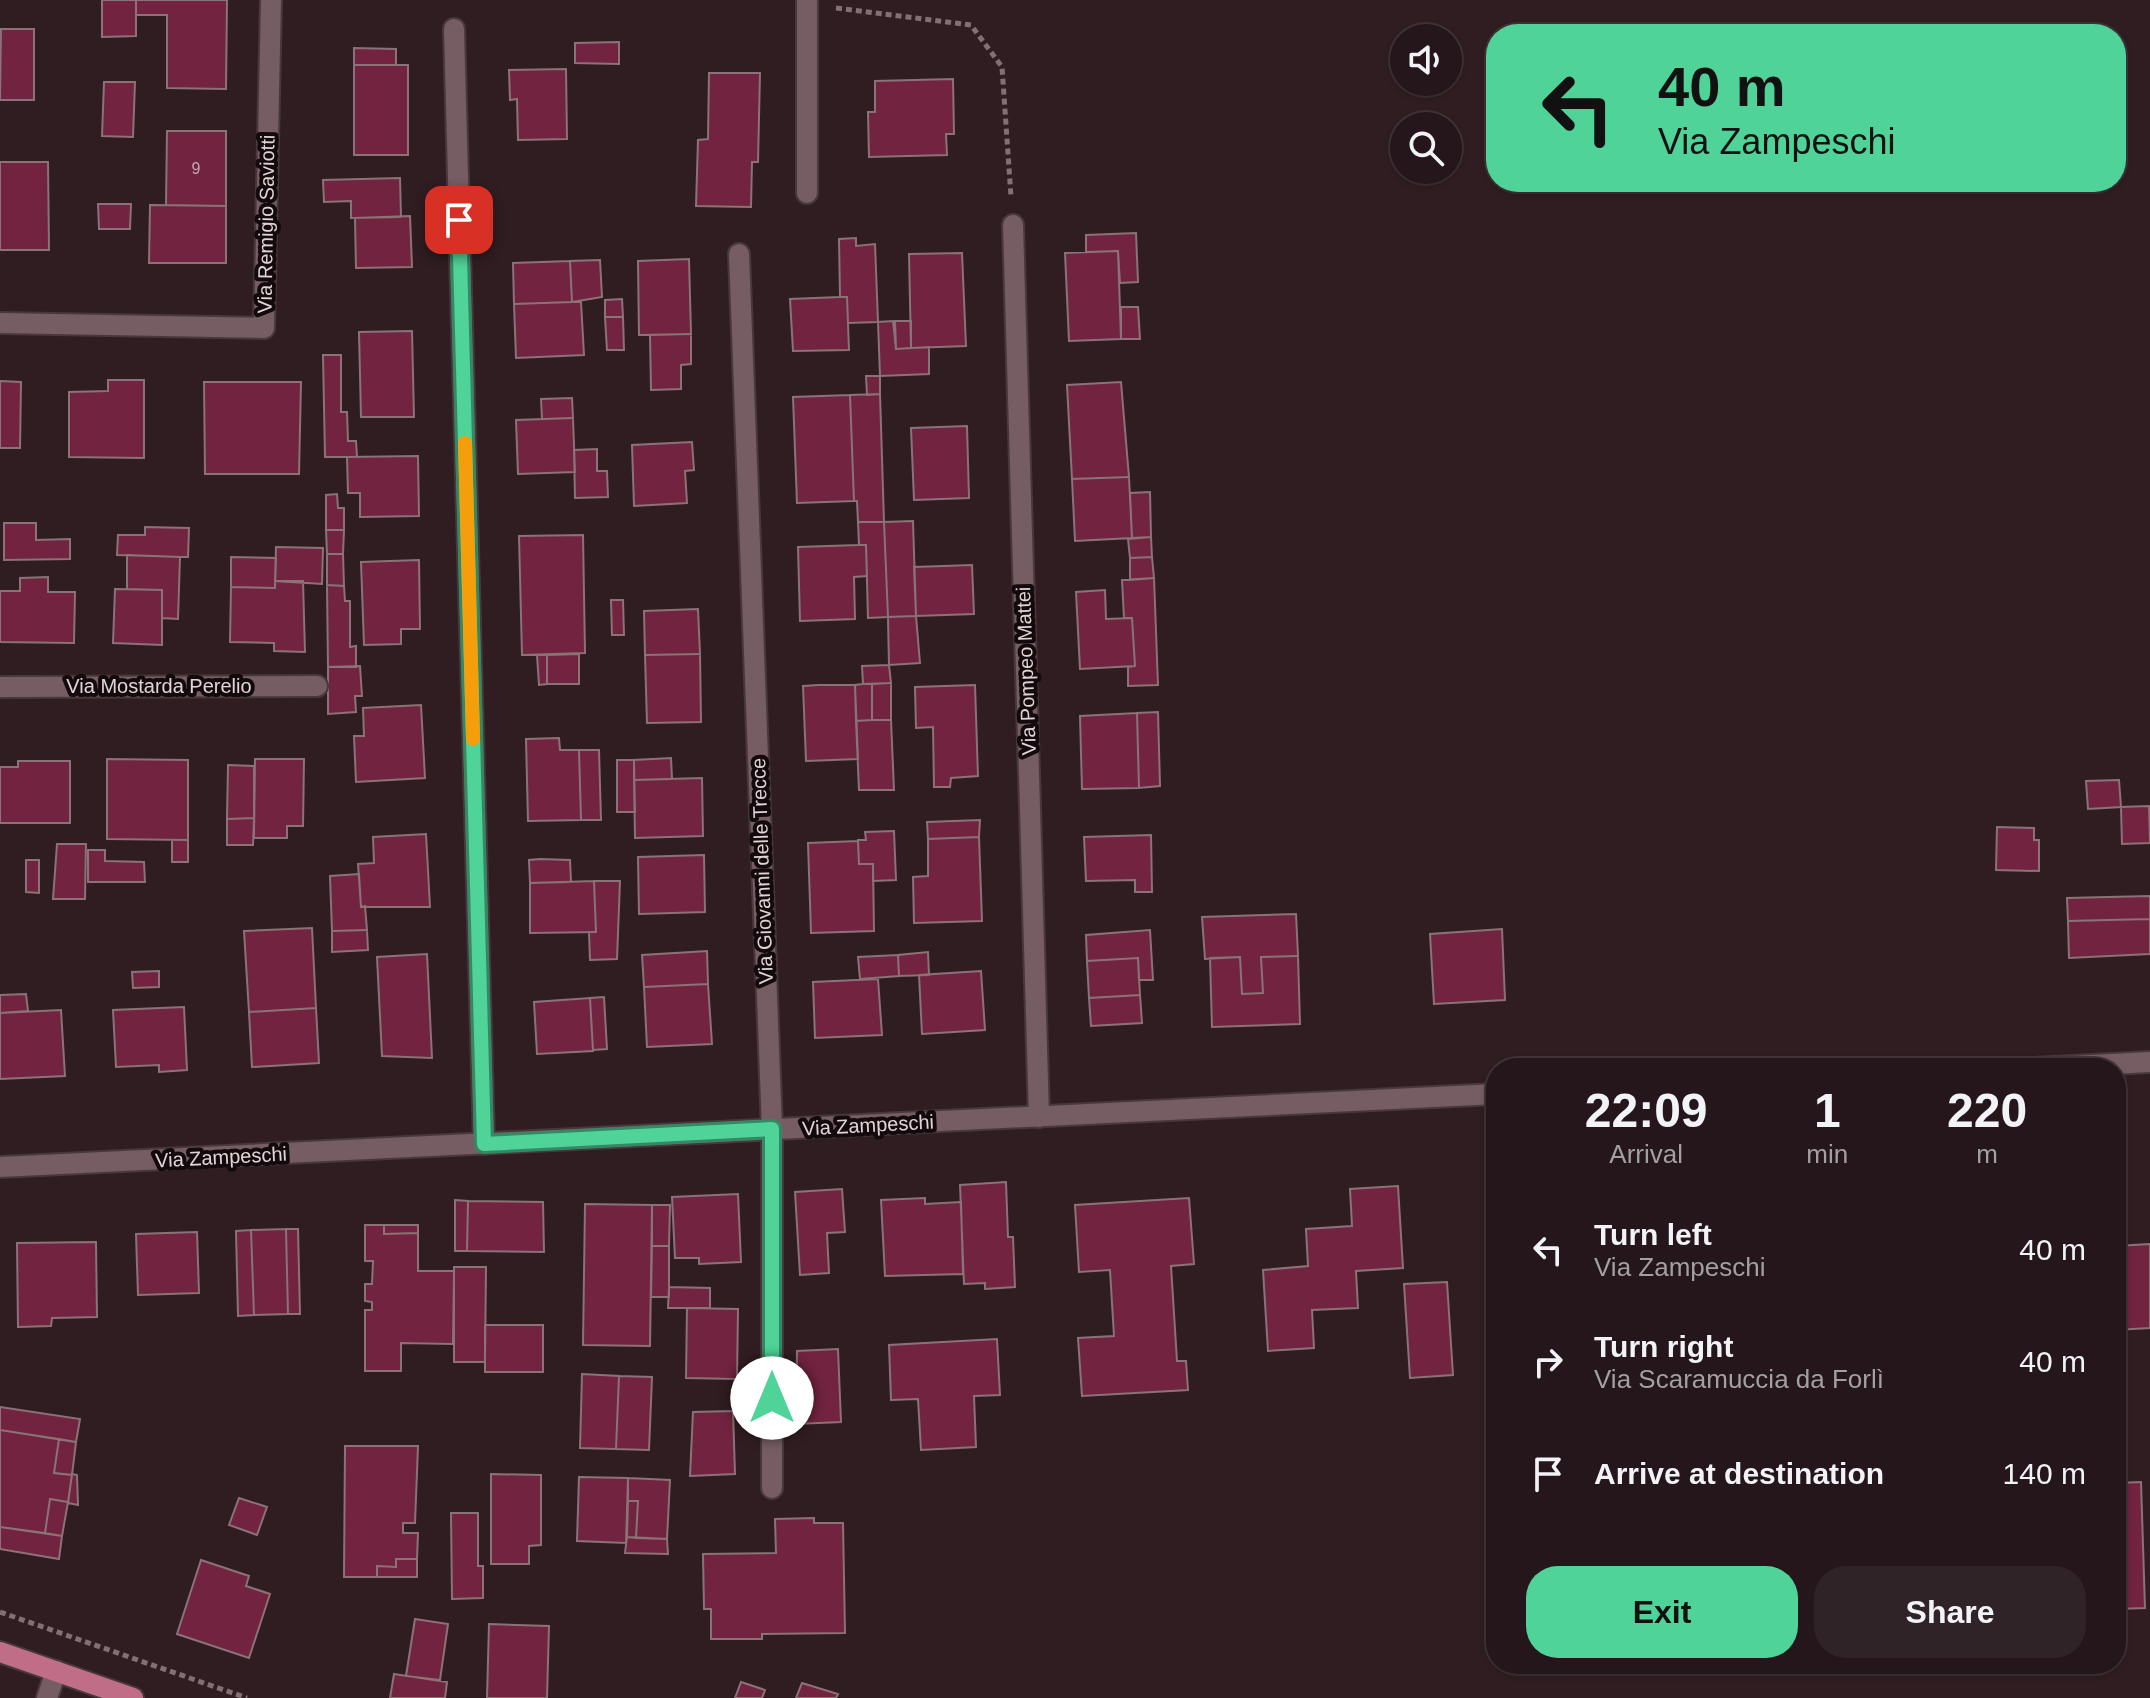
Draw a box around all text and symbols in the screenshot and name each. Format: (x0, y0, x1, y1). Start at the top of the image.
map controls (1390, 24, 1462, 184)
button: sound (1390, 24, 1462, 96)
text: 40 m (1658, 55, 1786, 118)
icon: left (1526, 56, 1630, 160)
button: search (1390, 112, 1462, 184)
text: Via Zampeschi (1658, 121, 1895, 162)
street label: Via Remigio Saviotti (253, 135, 279, 313)
house number: 9 (192, 160, 201, 177)
pin (425, 186, 493, 254)
icon: arrive (437, 198, 481, 242)
street label: Via Pompeo Mattei (1012, 586, 1040, 756)
street label: Via Mostarda Perelio (66, 675, 252, 697)
street label: Via Giovanni delle Trecce (747, 757, 777, 985)
text: 22:09 (1585, 1084, 1708, 1137)
text: 1 (1814, 1084, 1841, 1137)
text: 220 (1947, 1084, 2027, 1137)
street label: Via Zampeschi (802, 1111, 934, 1139)
text: Arrival (1609, 1139, 1683, 1169)
text: min (1806, 1139, 1848, 1169)
text: m (1976, 1139, 1998, 1169)
street label: Via Zampeschi (155, 1143, 287, 1171)
text: Turn left (1594, 1218, 1712, 1251)
icon: left (1526, 1228, 1570, 1272)
text: 40 m (2019, 1233, 2086, 1266)
text: Via Zampeschi (1594, 1252, 1766, 1282)
text: Turn right (1594, 1330, 1733, 1363)
icon: right (1526, 1340, 1570, 1384)
text: 40 m (2019, 1345, 2086, 1378)
position arrow (730, 1356, 814, 1440)
text: Via Scaramuccia da Forlì (1594, 1364, 1884, 1394)
icon: arrive (1526, 1452, 1570, 1496)
text: Arrive at destination (1594, 1457, 1884, 1490)
text: 140 m (2003, 1457, 2086, 1490)
button: Exit (1526, 1566, 1798, 1658)
button: Share (1814, 1566, 2086, 1658)

